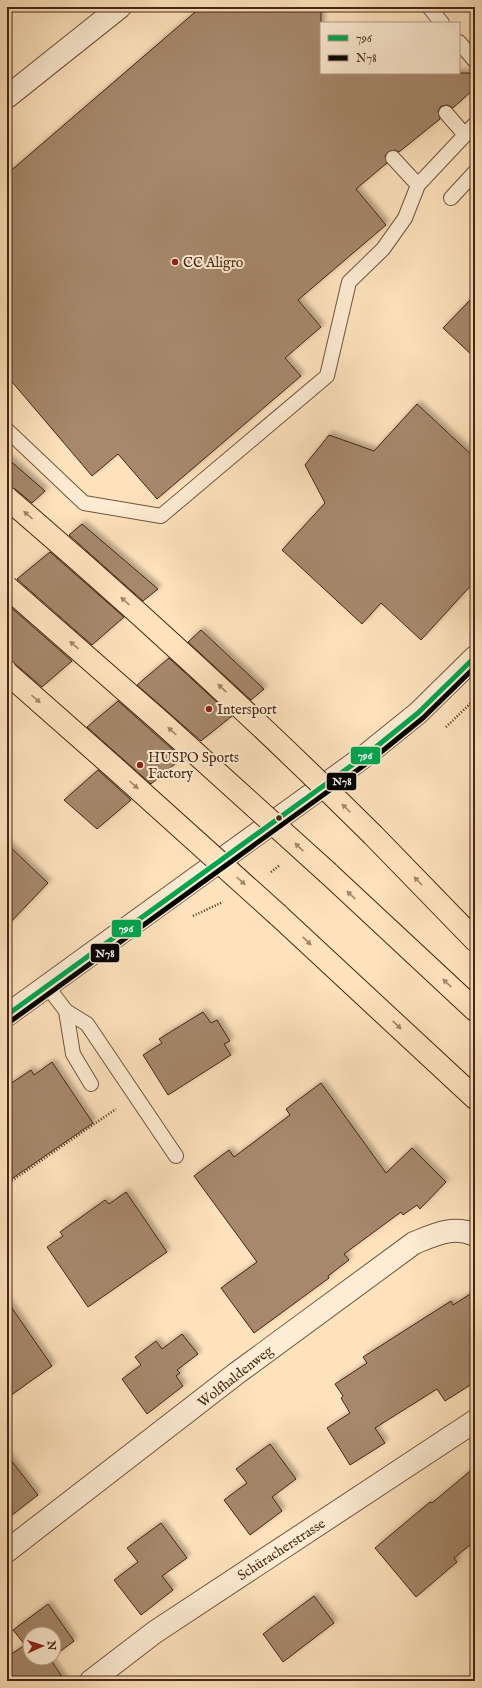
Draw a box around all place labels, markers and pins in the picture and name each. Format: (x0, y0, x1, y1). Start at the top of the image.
place label: CC Aligro (183, 254, 244, 272)
marker: CC Aligro (170, 257, 180, 267)
place label: Intersport (217, 701, 277, 719)
marker: Intersport (204, 704, 214, 714)
place label: HUSPO Sports Factory (148, 749, 239, 783)
marker: HUSPO Sports Factory (135, 760, 145, 770)
unlabelled marker (274, 813, 284, 823)

